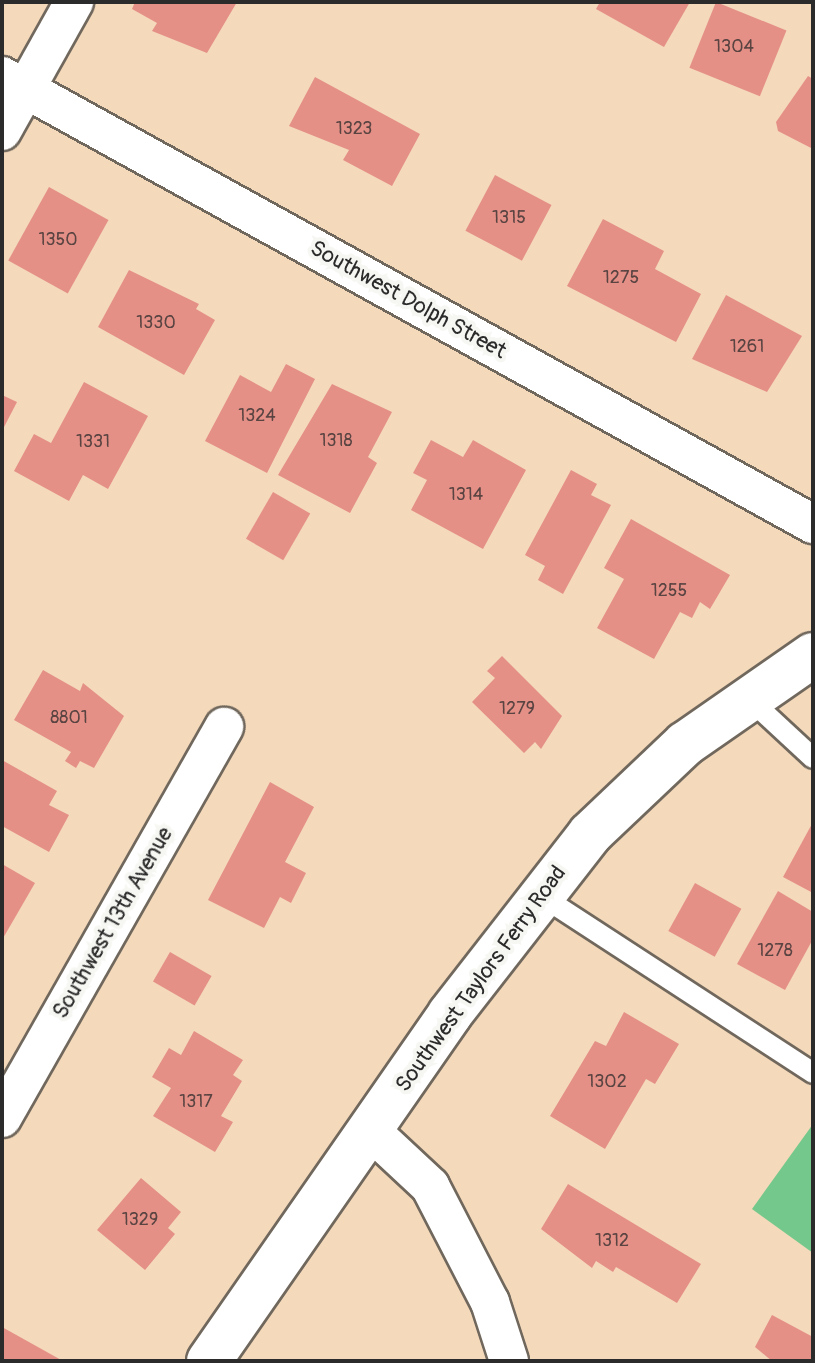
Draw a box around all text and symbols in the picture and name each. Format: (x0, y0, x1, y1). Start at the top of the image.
house number: 1304 (714, 36, 754, 58)
house number: 1323 (336, 118, 372, 140)
house number: 1315 (492, 207, 526, 229)
house number: 1350 (38, 229, 78, 251)
street label: Southwest Dolph Street (305, 235, 511, 365)
house number: 1275 (603, 267, 639, 289)
house number: 1330 (136, 312, 176, 334)
house number: 1261 (730, 336, 764, 358)
house number: 1324 (238, 405, 276, 427)
house number: 1318 (319, 430, 353, 452)
house number: 1331 (76, 431, 110, 453)
house number: 1314 (449, 484, 483, 506)
house number: 1255 (651, 580, 687, 602)
house number: 1279 (499, 698, 535, 720)
house number: 8801 (50, 707, 88, 729)
street label: Southwest 13th Avenue (47, 823, 179, 1023)
street label: Southwest Taylors Ferry Road (390, 861, 572, 1097)
house number: 1278 (757, 940, 793, 962)
house number: 1302 (587, 1071, 627, 1093)
house number: 1317 (179, 1091, 213, 1113)
house number: 1329 (122, 1209, 158, 1231)
house number: 1312 (595, 1230, 629, 1252)

